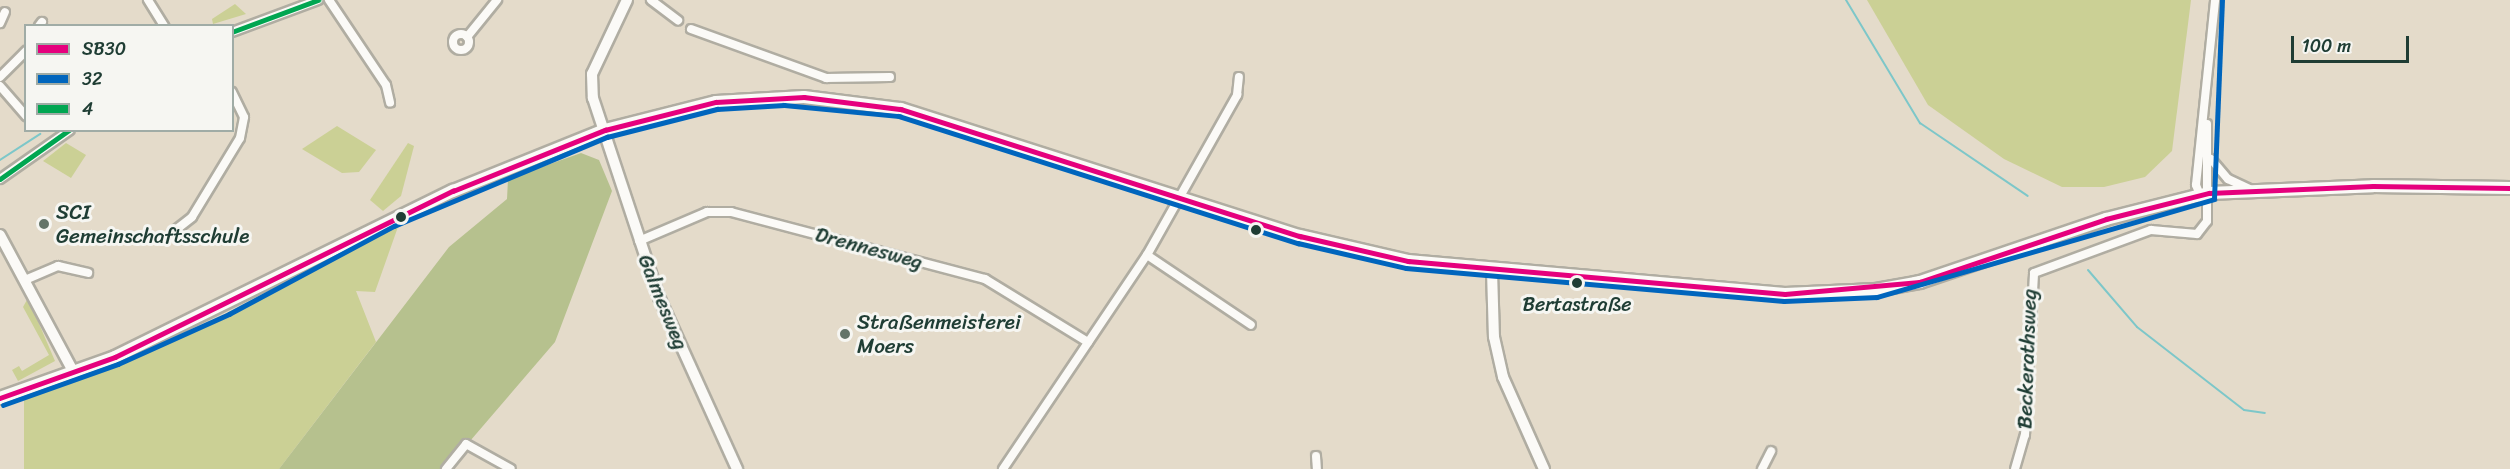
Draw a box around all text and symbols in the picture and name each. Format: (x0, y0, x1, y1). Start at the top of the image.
legend (24, 24, 234, 132)
scale bar (2294, 24, 2412, 62)
text: 100 m (2302, 30, 2351, 62)
text: SB30 (82, 33, 126, 65)
text: 32 (82, 63, 102, 95)
text: 4 (82, 93, 93, 125)
place label: SCI Gemeinschaftsschule (56, 199, 249, 249)
unlabelled marker (395, 211, 407, 223)
marker: SCI Gemeinschaftsschule (37, 217, 51, 231)
street label: Drennesweg (812, 222, 926, 274)
unlabelled marker (1250, 224, 1262, 236)
street label: Galmesweg (633, 251, 693, 353)
marker: Bertastraße (1571, 277, 1583, 289)
street label: Beckerathsweg (2012, 288, 2042, 430)
place label: Bertastraße (1522, 292, 1632, 316)
place label: Straßenmeisterei Moers (857, 309, 1021, 359)
marker: Straßenmeisterei Moers (838, 327, 852, 341)

